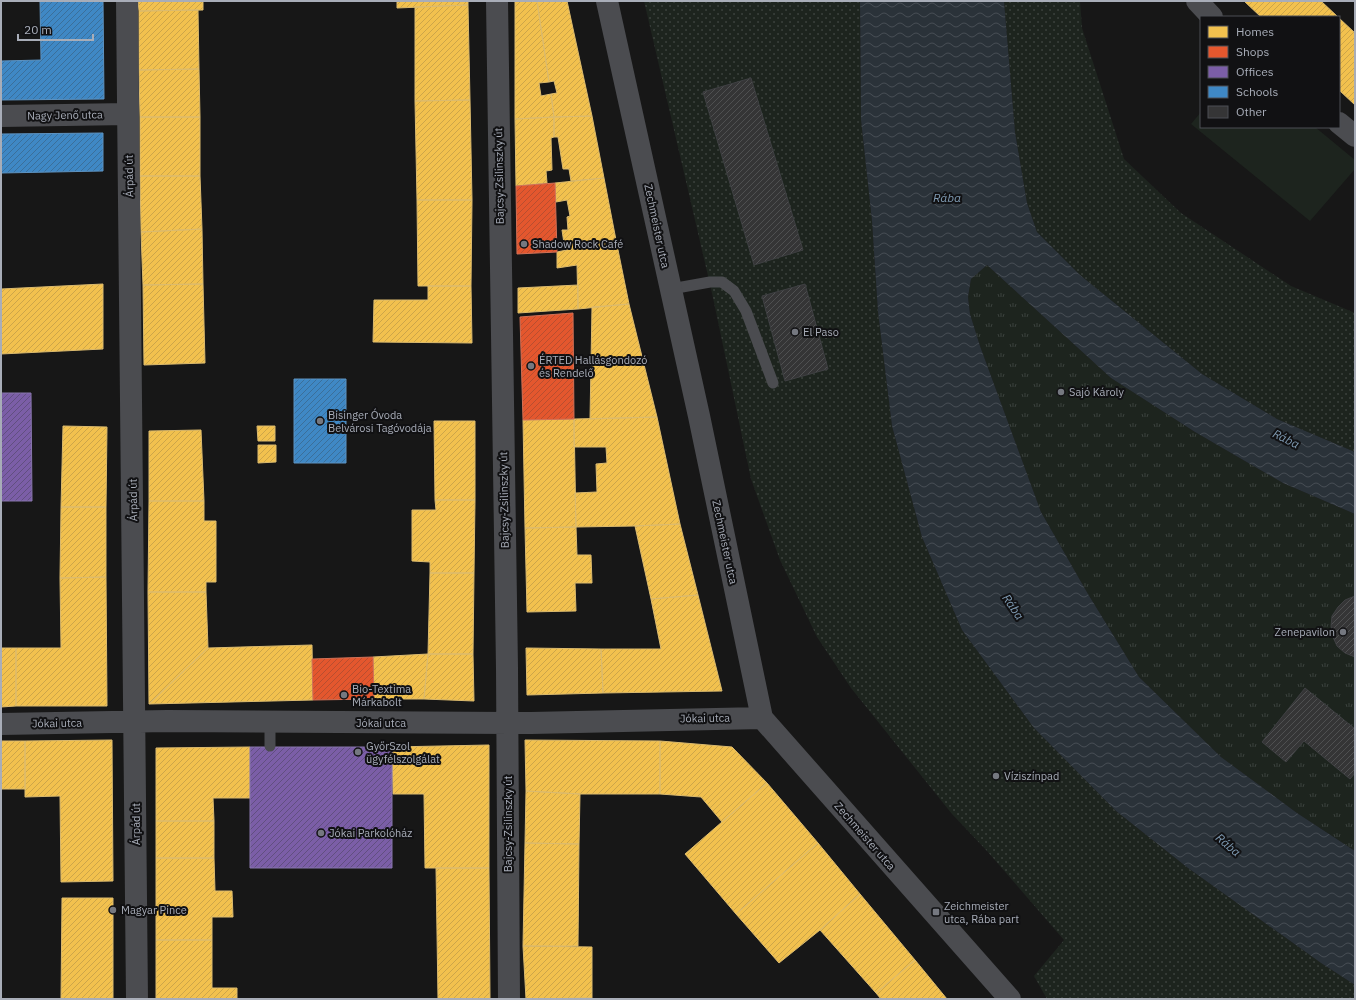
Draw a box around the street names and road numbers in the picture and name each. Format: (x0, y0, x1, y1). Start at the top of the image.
street label: Nagy Jenő utca (27, 107, 103, 123)
street label: Bajcsy-Zsilinszky út (491, 127, 507, 224)
street label: Árpád út (122, 155, 136, 197)
street label: Zechmeister utca (641, 183, 673, 270)
street label: Bajcsy-Zsilinszky út (496, 451, 512, 548)
street label: Árpád út (126, 479, 140, 521)
street label: Zechmeister utca (709, 499, 741, 586)
street label: Jókai utca (680, 711, 730, 725)
street label: Jókai utca (32, 716, 82, 730)
street label: Jókai utca (356, 716, 406, 730)
street label: Bajcsy-Zsilinszky út (501, 776, 515, 872)
street label: Zechmeister utca (832, 799, 899, 873)
street label: Árpád út (129, 803, 143, 845)

